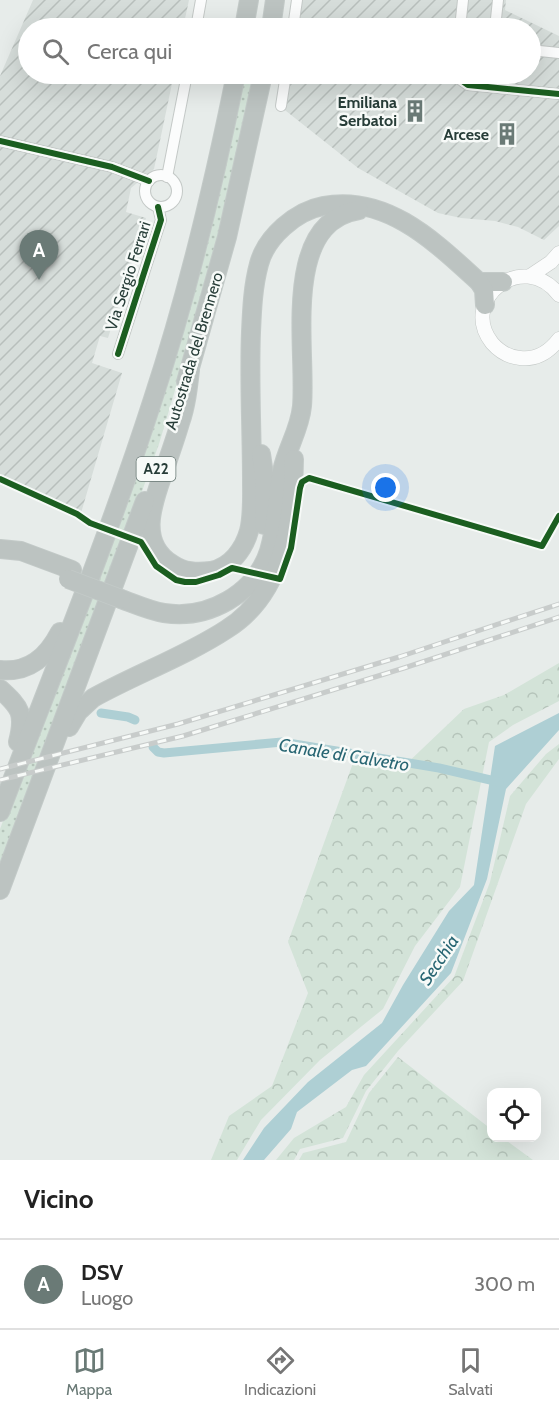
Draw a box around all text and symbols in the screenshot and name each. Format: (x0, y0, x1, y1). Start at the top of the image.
search box (18, 18, 541, 84)
icon: search (39, 35, 72, 68)
text: Cerca qui (87, 38, 172, 65)
place label: Emiliana Serbatoi (337, 93, 397, 130)
building icon: Emiliana Serbatoi (402, 98, 428, 124)
building icon: Arcese (494, 121, 520, 147)
place label: Arcese (443, 125, 489, 144)
street label: Via Sergio Ferrari (101, 219, 155, 333)
pin: A (20, 230, 58, 280)
street label: Autostrada del Brennero (161, 270, 227, 432)
road number: A22 (136, 457, 176, 481)
your location (371, 473, 400, 502)
water label: Canale di Calvetro (277, 734, 411, 776)
water label: Secchia (414, 931, 464, 989)
map controls (487, 1088, 541, 1142)
button: locate (487, 1088, 541, 1142)
text: Vicino (24, 1183, 93, 1215)
text: DSV (81, 1259, 123, 1286)
text: A (37, 1272, 50, 1296)
text: 300 m (474, 1272, 535, 1296)
text: Luogo (81, 1286, 133, 1310)
tab: Mappa (66, 1344, 112, 1399)
tab: Indicazioni (244, 1344, 316, 1399)
tab: Salvati (448, 1344, 493, 1399)

